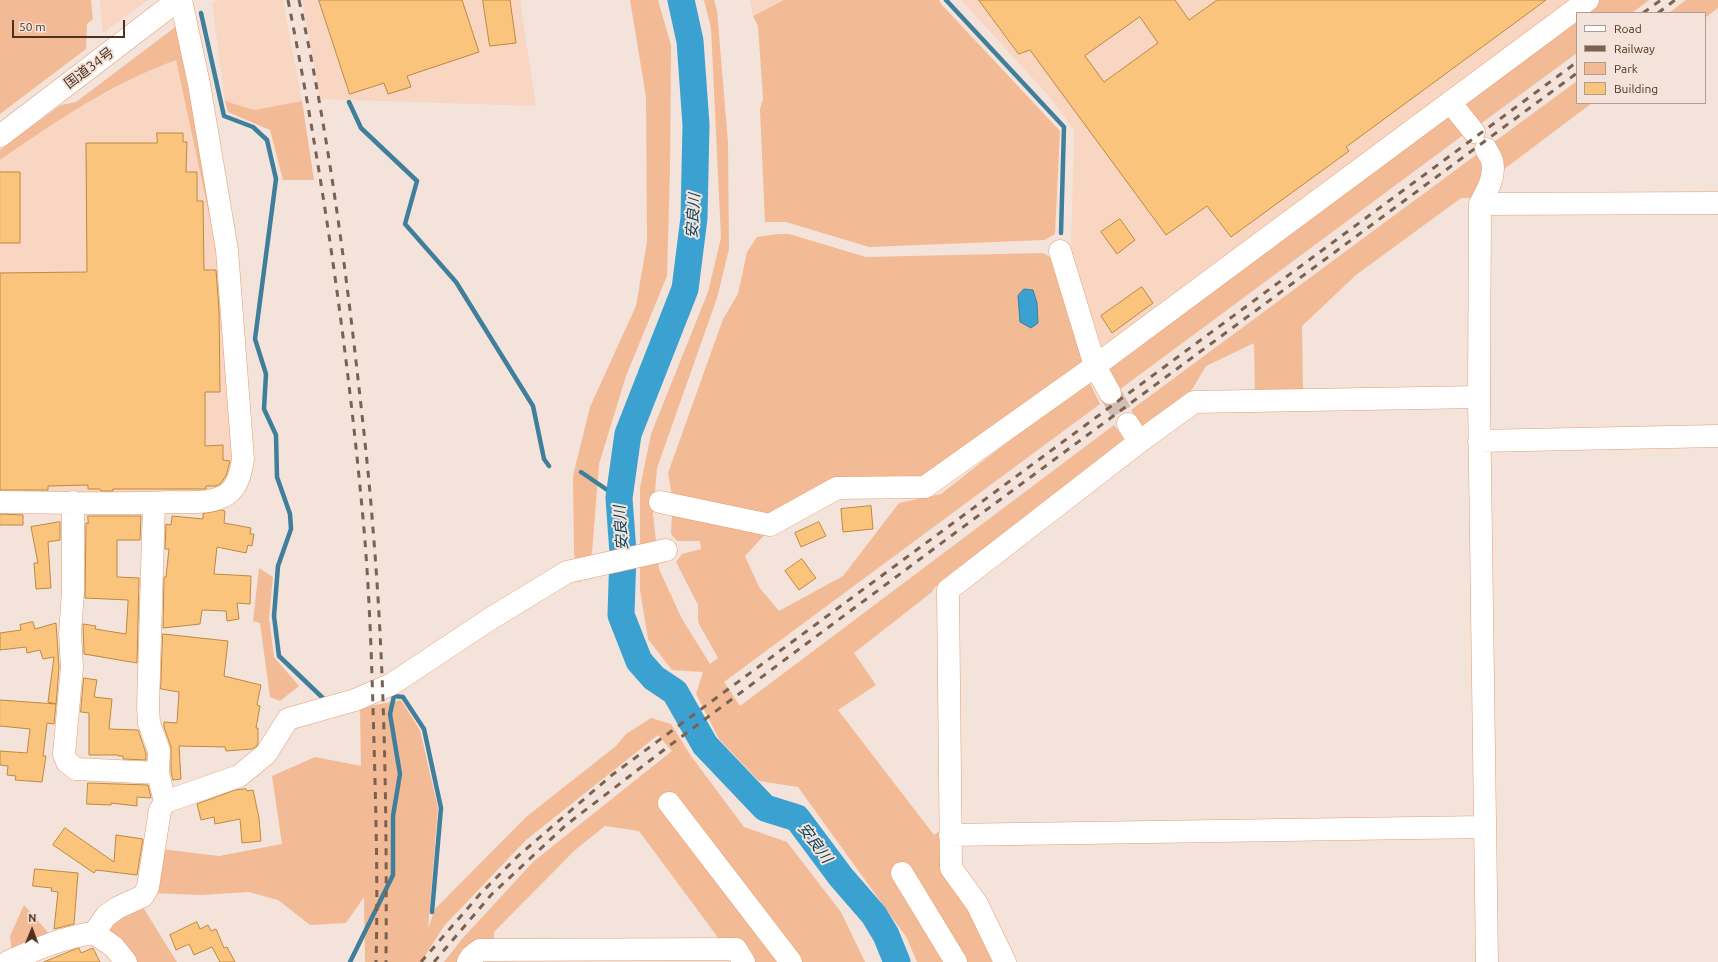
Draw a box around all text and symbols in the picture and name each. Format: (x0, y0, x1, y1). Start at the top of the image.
scale bar (14, 12, 127, 38)
legend (1576, 12, 1706, 104)
text: 50 m (19, 20, 46, 33)
text: Road (1614, 22, 1642, 35)
text: Railway (1614, 42, 1655, 55)
street label: 国道34号 (61, 44, 117, 92)
text: Park (1614, 62, 1638, 75)
text: Building (1614, 82, 1658, 95)
water label: 安良川 (682, 193, 704, 239)
water label: 安良川 (610, 505, 632, 551)
water label: 安良川 (794, 820, 836, 866)
north arrow (12, 910, 52, 950)
text: N (28, 912, 36, 924)

